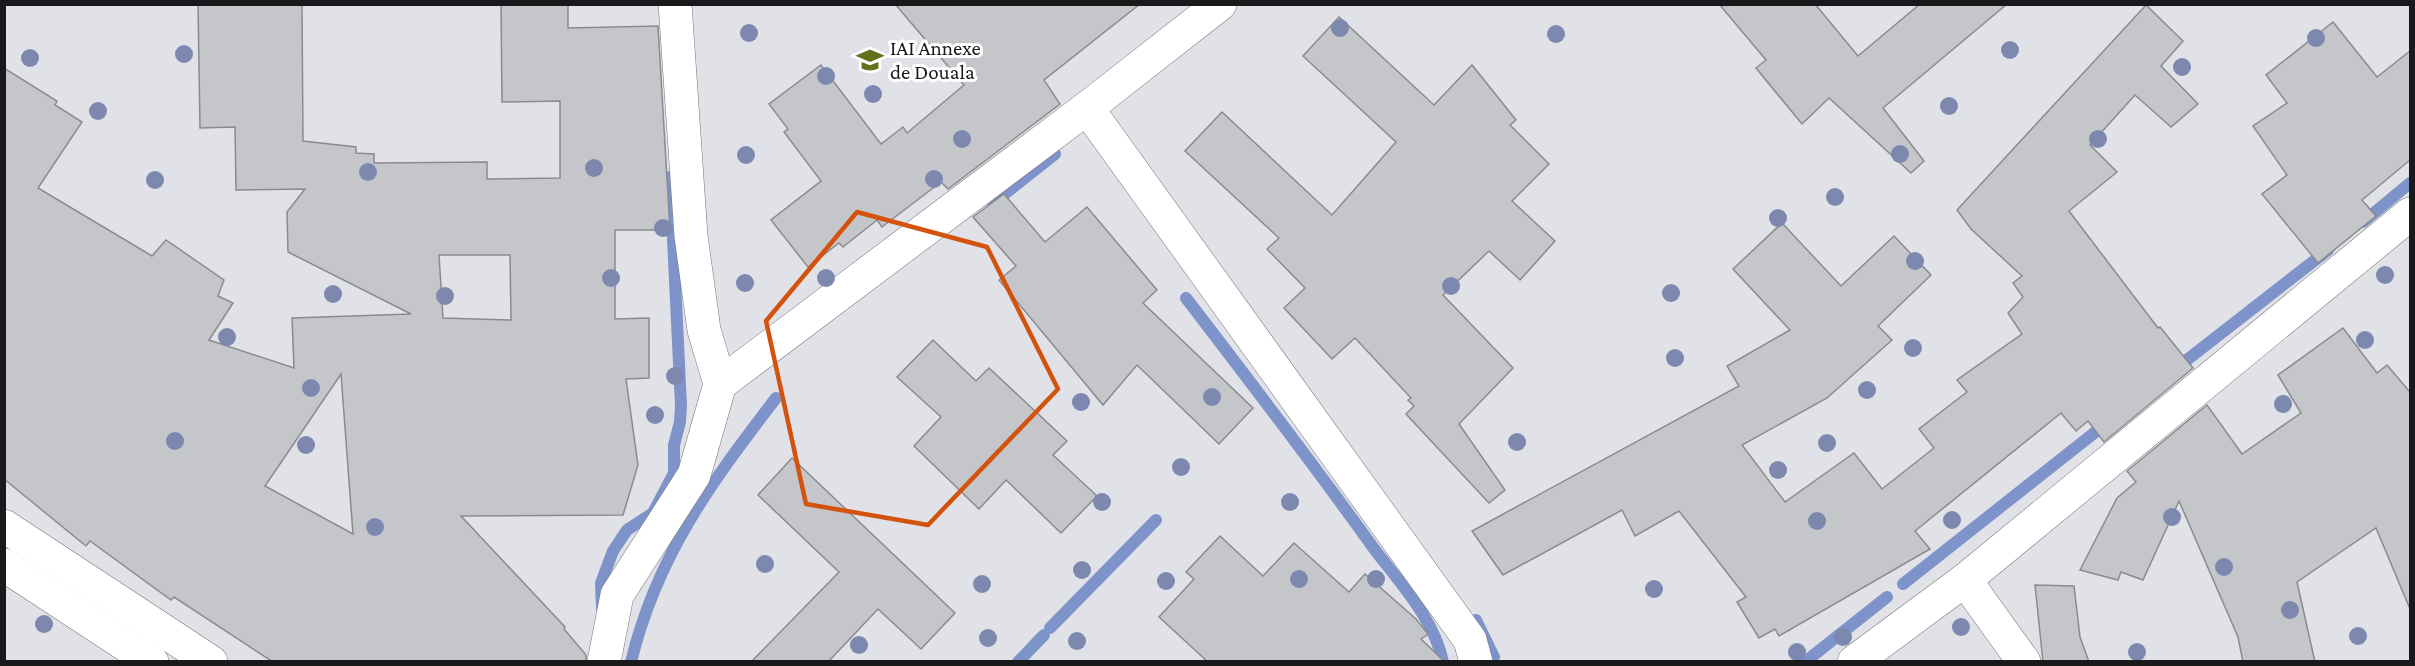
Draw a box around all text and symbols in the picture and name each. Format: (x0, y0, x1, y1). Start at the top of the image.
place label: IAI Annexe de Douala (890, 36, 981, 84)
school or university icon: IAI Annexe de Douala (855, 45, 885, 75)

